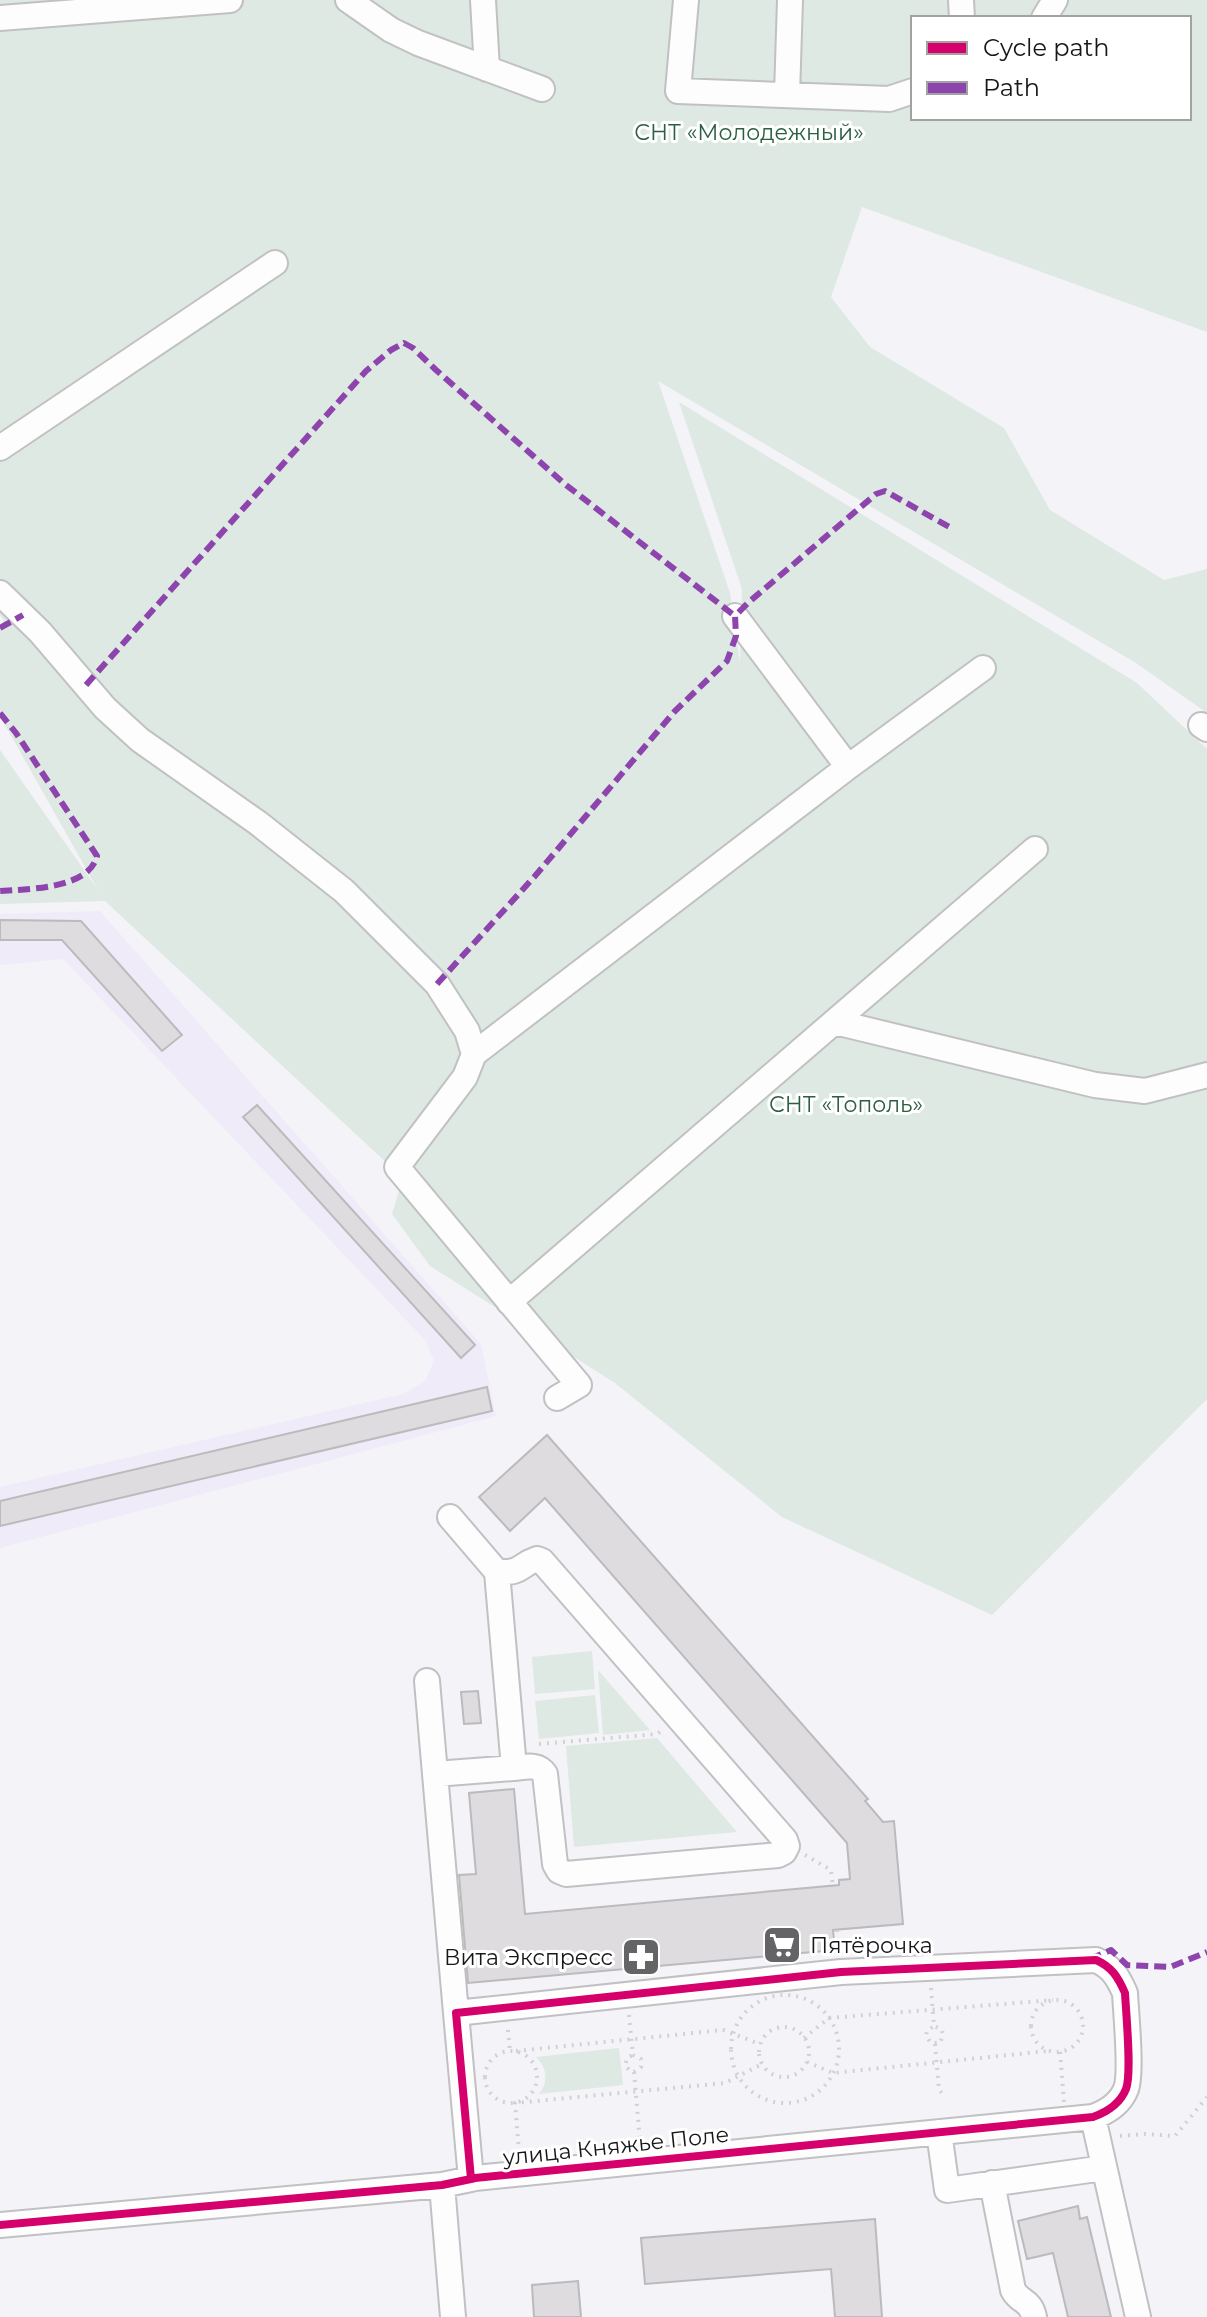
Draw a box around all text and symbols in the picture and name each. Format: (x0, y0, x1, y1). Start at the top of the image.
legend (911, 16, 1191, 120)
text: Cycle path (983, 33, 1110, 62)
text: Path (983, 73, 1040, 102)
park label: СНТ «Молодежный» (634, 119, 864, 146)
park label: СНТ «Тополь» (769, 1091, 923, 1118)
supermarket icon: Пятёрочка (761, 1924, 803, 1966)
place label: Пятёрочка (810, 1932, 933, 1959)
pharmacy icon: Вита Экспресс (620, 1936, 662, 1978)
place label: Вита Экспресс (444, 1944, 613, 1971)
street label: улица Княжье Поле (501, 2121, 730, 2171)

